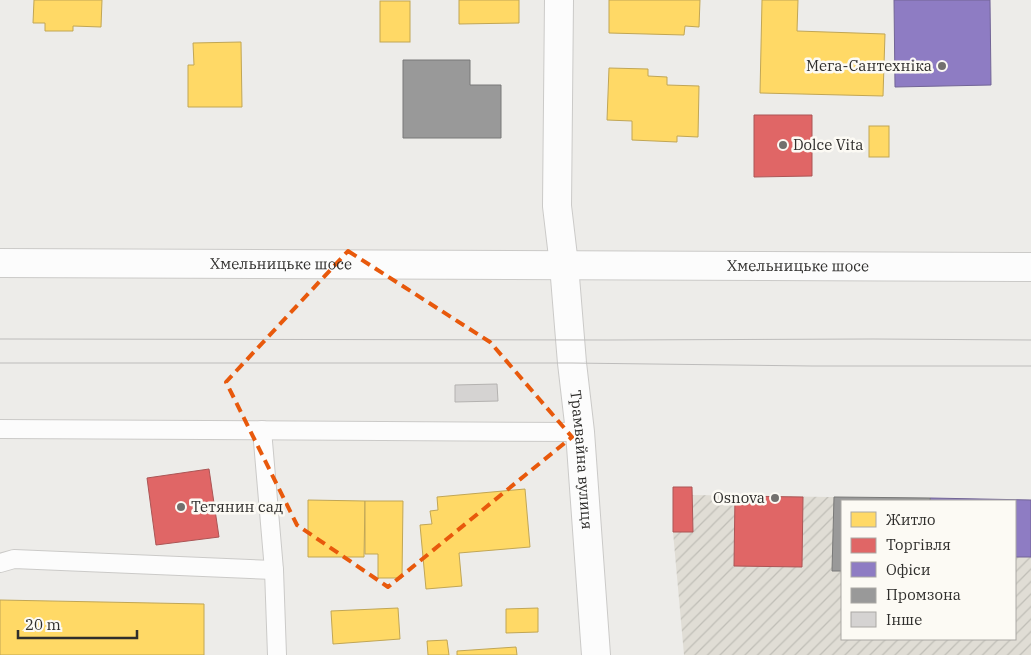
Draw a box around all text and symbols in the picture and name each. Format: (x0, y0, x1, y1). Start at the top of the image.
place label: Мега-Сантехніка (806, 56, 932, 75)
marker: Мега-Сантехніка (936, 60, 948, 72)
place label: Dolce Vita (793, 135, 864, 154)
marker: Dolce Vita (777, 139, 789, 151)
street label: Хмельницьке шосе (210, 254, 352, 273)
street label: Хмельницьке шосе (727, 256, 869, 275)
street label: Трамвайна вулиця (566, 389, 597, 530)
place label: Osnova (713, 488, 765, 507)
marker: Osnova (769, 492, 781, 504)
place label: Тетянин сад (191, 497, 283, 516)
legend (841, 500, 1016, 640)
marker: Тетянин сад (175, 501, 187, 513)
text: Житло (886, 510, 936, 529)
text: Торгівля (886, 535, 951, 554)
text: Офіси (886, 560, 931, 579)
text: Промзона (886, 585, 961, 604)
scale bar (18, 608, 136, 640)
text: Інше (886, 610, 922, 629)
text: 20 m (25, 615, 61, 634)

